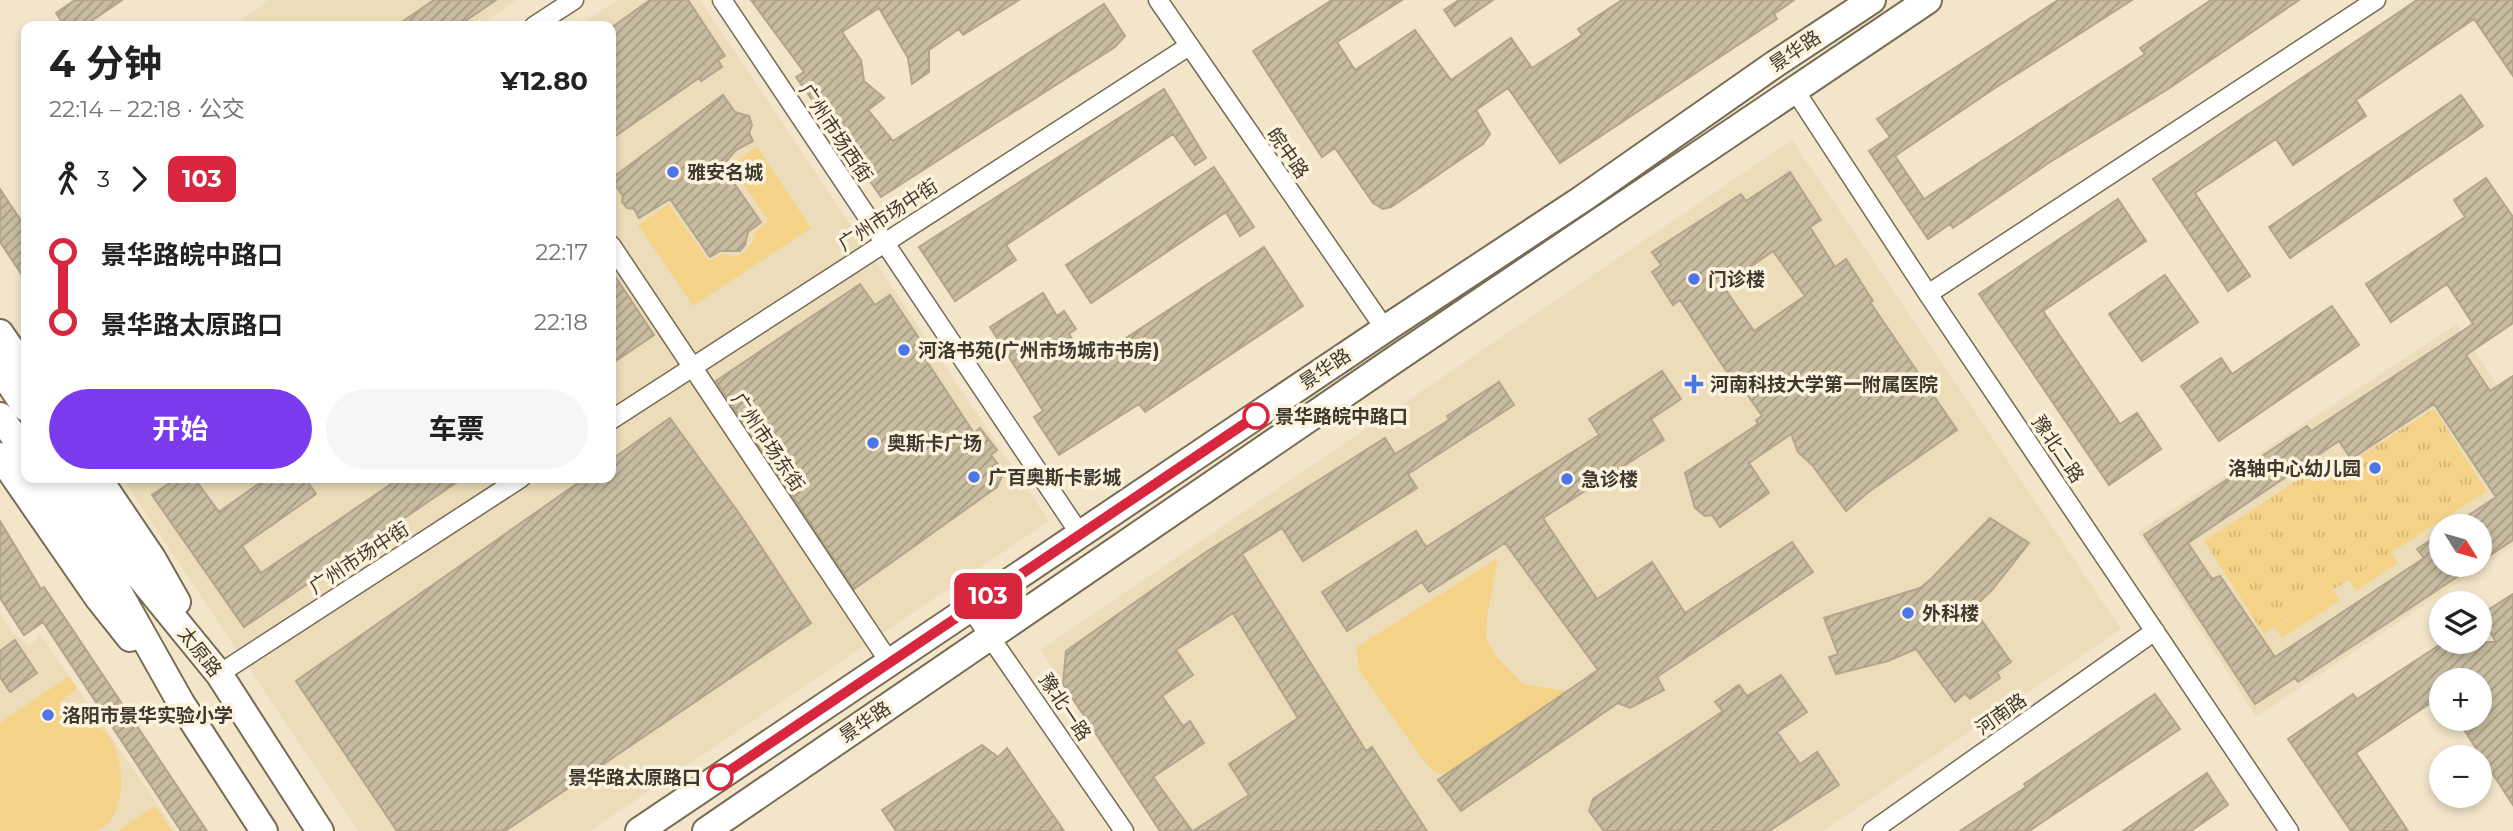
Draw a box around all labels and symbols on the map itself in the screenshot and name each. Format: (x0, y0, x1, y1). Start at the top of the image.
street label: 景华路 (1765, 26, 1825, 76)
street label: 广州市场西街 (795, 79, 877, 187)
street label: 皖中路 (1262, 123, 1314, 183)
place label: 雅安名城 (687, 161, 763, 184)
marker: 雅安名城 (665, 164, 681, 180)
street label: 广州市场中街 (834, 174, 942, 256)
place label: 门诊楼 (1708, 268, 1765, 291)
marker: 门诊楼 (1686, 271, 1702, 287)
place label: 河洛书苑(广州市场城市书房) (918, 339, 1160, 362)
marker: 河洛书苑(广州市场城市书房) (896, 342, 912, 358)
street label: 景华路 (1295, 344, 1355, 394)
place label: 河南科技大学第一附属医院 (1710, 373, 1938, 396)
marker: 河南科技大学第一附属医院 (1684, 374, 1704, 394)
street label: 广州市场东街 (727, 388, 809, 496)
marker: 景华路皖中路口 (1243, 403, 1269, 429)
place label: 景华路皖中路口 (1275, 405, 1408, 428)
street label: 豫北二路 (2027, 411, 2089, 487)
place label: 奥斯卡广场 (887, 432, 982, 455)
marker: 奥斯卡广场 (865, 435, 881, 451)
place label: 洛轴中心幼儿园 (2228, 457, 2361, 480)
marker: 洛轴中心幼儿园 (2367, 460, 2383, 476)
place label: 广百奥斯卡影城 (988, 466, 1121, 489)
place label: 急诊楼 (1581, 468, 1638, 491)
marker: 广百奥斯卡影城 (966, 469, 982, 485)
marker: 急诊楼 (1559, 471, 1575, 487)
north arrow (2429, 514, 2492, 578)
street label: 广州市场中街 (305, 517, 413, 599)
line badge: 103 (948, 573, 1028, 619)
place label: 外科楼 (1922, 602, 1979, 625)
marker: 外科楼 (1900, 605, 1916, 621)
street label: 太原路 (173, 622, 227, 682)
street label: 豫北一路 (1034, 669, 1096, 745)
street label: 河南路 (1971, 688, 2031, 740)
street label: 景华路 (835, 697, 895, 747)
place label: 洛阳市景华实验小学 (62, 704, 233, 727)
marker: 洛阳市景华实验小学 (40, 707, 56, 723)
marker: 景华路太原路口 (707, 764, 733, 790)
place label: 景华路太原路口 (568, 766, 701, 789)

